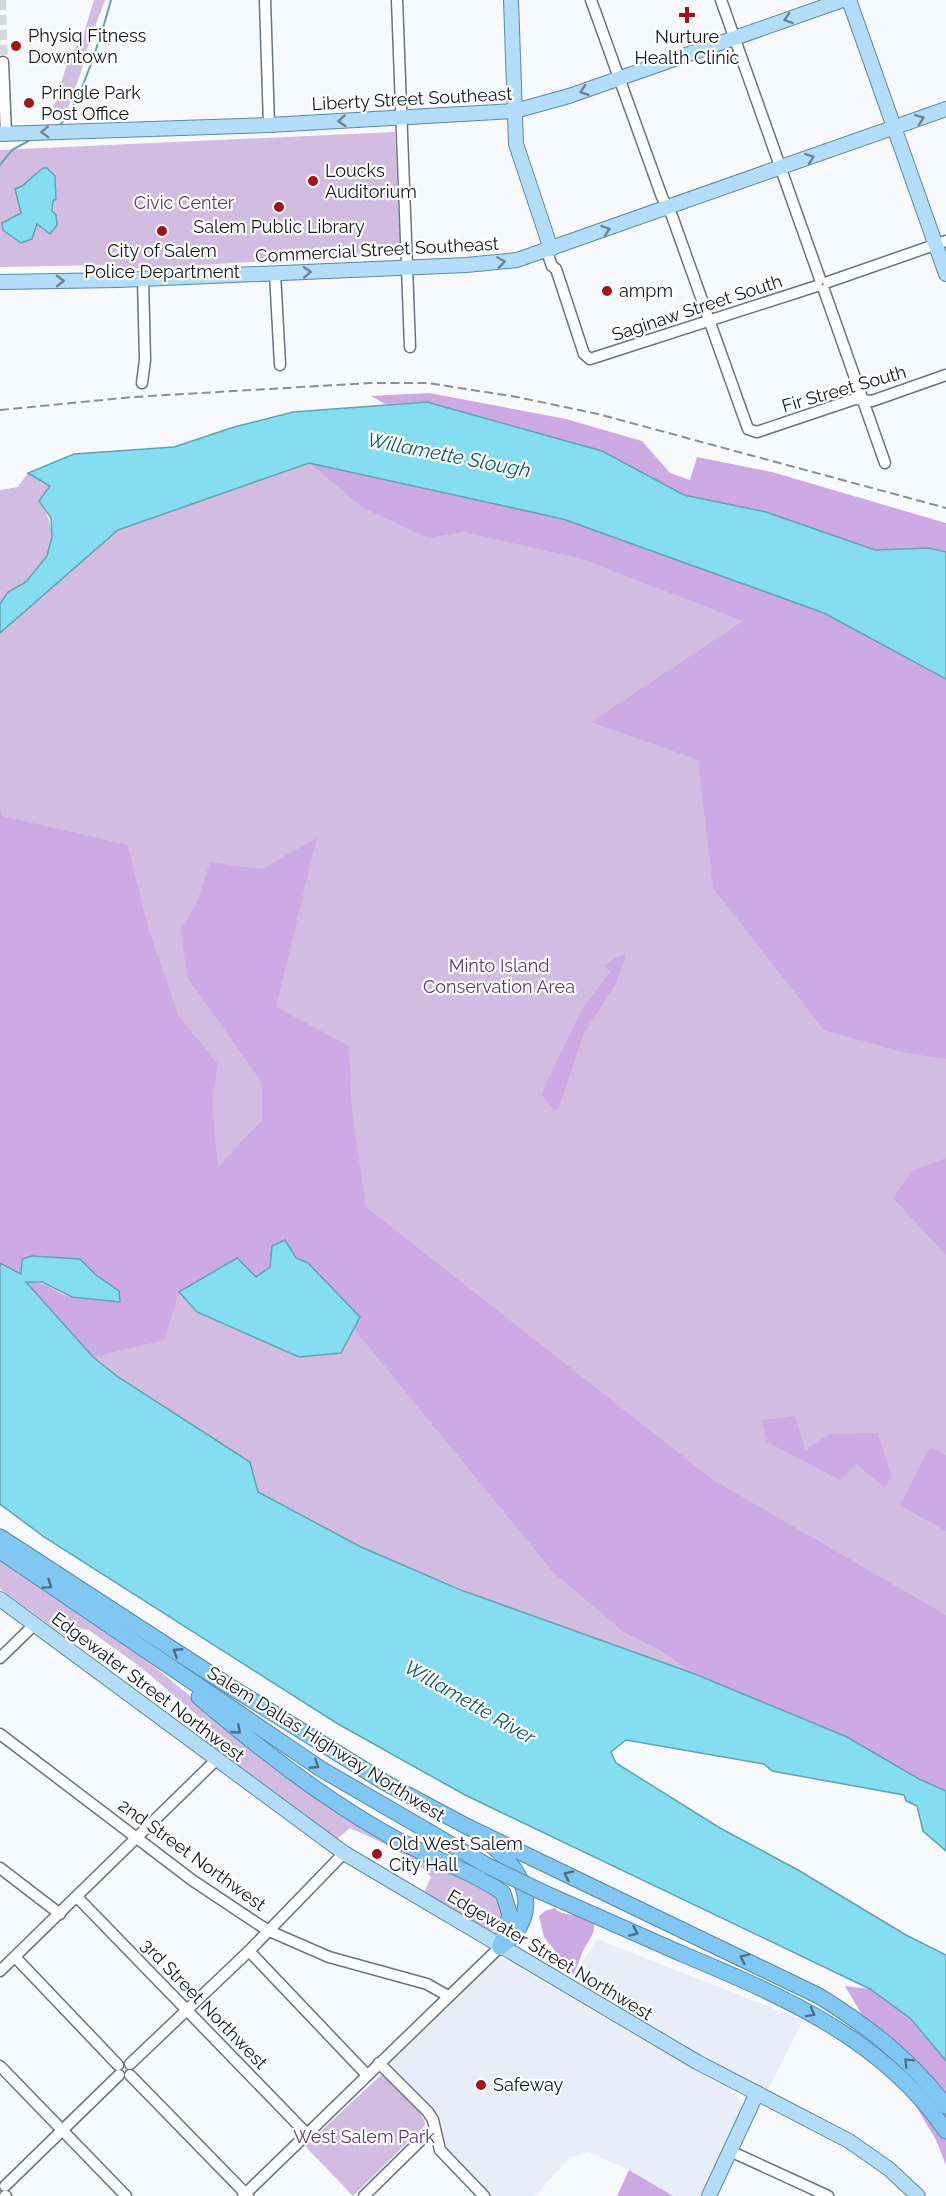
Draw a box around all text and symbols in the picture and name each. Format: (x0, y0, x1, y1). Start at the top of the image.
marker: Nurture Health Clinic (678, 6, 696, 24)
one-way arrow (783, 12, 794, 25)
place label: Physiq Fitness Downtown (28, 25, 147, 67)
place label: Nurture Health Clinic (635, 26, 740, 68)
marker: Physiq Fitness Downtown (9, 39, 23, 53)
place label: Pringle Park Post Office (41, 82, 141, 124)
street label: Liberty Street Southeast (311, 83, 513, 114)
one-way arrow (579, 84, 590, 96)
marker: Pringle Park Post Office (22, 96, 36, 110)
one-way arrow (914, 113, 925, 126)
one-way arrow (338, 115, 347, 128)
one-way arrow (40, 126, 49, 139)
one-way arrow (804, 153, 815, 166)
place label: Loucks Auditorium (325, 160, 417, 202)
marker: Loucks Auditorium (306, 174, 320, 188)
park label: Civic Center (134, 192, 235, 213)
marker: Salem Public Library (272, 200, 286, 214)
place label: Salem Public Library (193, 216, 365, 237)
marker: City of Salem Police Department (155, 224, 169, 238)
one-way arrow (600, 225, 611, 237)
street label: Commercial Street Southeast (255, 233, 499, 266)
place label: City of Salem Police Department (84, 240, 240, 282)
one-way arrow (497, 257, 506, 269)
one-way arrow (302, 265, 311, 278)
street label: Saginaw Street South (609, 270, 785, 345)
one-way arrow (56, 275, 65, 287)
place label: ampm (619, 280, 673, 301)
marker: ampm (600, 284, 614, 298)
street label: Fir Street South (779, 361, 908, 416)
water label: Willamette Slough (365, 427, 533, 483)
park label: Minto Island Conservation Area (423, 955, 575, 997)
one-way arrow (41, 1578, 52, 1589)
street label: Edgewater Street Northwest (48, 1607, 249, 1766)
one-way arrow (173, 1648, 183, 1660)
water label: Willamette River (400, 1655, 541, 1750)
street label: Salem Dallas Highway Northwest (204, 1662, 449, 1826)
one-way arrow (230, 1722, 241, 1733)
one-way arrow (308, 1758, 319, 1769)
street label: 2nd Street Northwest (115, 1794, 270, 1915)
place label: Old West Salem City Hall (389, 1833, 523, 1875)
marker: Old West Salem City Hall (370, 1847, 384, 1861)
one-way arrow (563, 1870, 574, 1882)
street label: Edgewater Street Northwest (444, 1885, 657, 2024)
one-way arrow (627, 1925, 638, 1937)
street label: 3rd Street Northwest (137, 1934, 272, 2073)
one-way arrow (739, 1954, 750, 1966)
one-way arrow (805, 2006, 815, 2017)
one-way arrow (904, 2058, 915, 2068)
place label: Safeway (493, 2074, 564, 2095)
marker: Safeway (474, 2078, 488, 2092)
park label: West Salem Park (293, 2126, 435, 2147)

